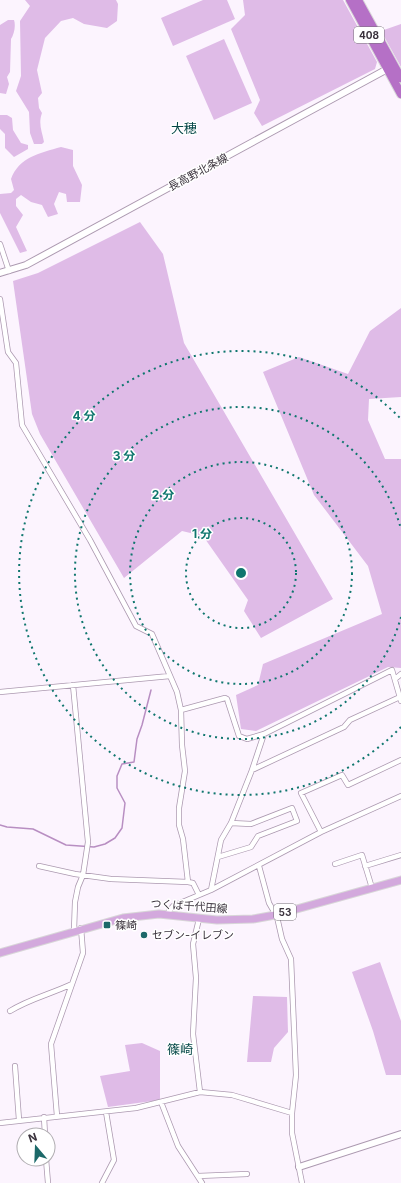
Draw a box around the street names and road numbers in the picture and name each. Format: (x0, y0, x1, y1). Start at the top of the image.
road number: 408 (354, 27, 384, 43)
street label: 長高野北条線 (166, 150, 230, 194)
street label: つくば千代田線 (150, 896, 228, 916)
road number: 53 (274, 904, 296, 920)

